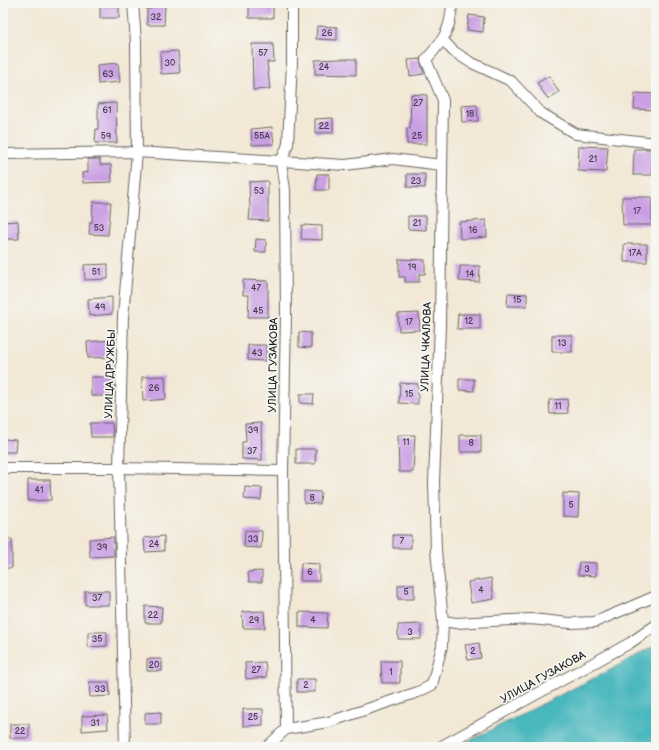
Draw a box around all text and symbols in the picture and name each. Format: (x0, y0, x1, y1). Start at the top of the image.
house number: 32 (151, 12, 162, 23)
house number: 26 (322, 28, 333, 39)
house number: 57 (258, 48, 268, 59)
house number: 30 (165, 58, 175, 69)
house number: 24 (319, 62, 330, 73)
house number: 63 (102, 69, 114, 80)
house number: 27 (413, 98, 423, 109)
house number: 61 (103, 105, 111, 116)
house number: 18 (466, 109, 474, 120)
house number: 22 (319, 121, 330, 132)
house number: 59 (101, 131, 111, 142)
house number: 55А (254, 131, 270, 142)
house number: 25 (412, 131, 422, 142)
house number: 21 (589, 154, 597, 165)
house number: 23 (411, 176, 422, 187)
house number: 53 (254, 186, 265, 197)
house number: 17 (633, 206, 642, 217)
house number: 21 (413, 218, 421, 229)
house number: 53 (94, 223, 105, 234)
house number: 16 (469, 225, 478, 236)
house number: 17А (628, 248, 642, 259)
house number: 19 (408, 262, 416, 273)
house number: 51 (92, 267, 100, 278)
house number: 14 (466, 269, 475, 280)
house number: 47 (251, 283, 262, 294)
house number: 15 (513, 295, 521, 306)
street label: УЛИЦА ЧКАЛОВА (418, 301, 434, 392)
house number: 49 (95, 302, 105, 313)
house number: 45 (253, 306, 263, 317)
house number: 12 (465, 316, 474, 327)
street label: УЛИЦА ГУЗАКОВА (266, 317, 280, 413)
house number: 17 (405, 317, 414, 328)
street label: УЛИЦА ДРУЖБЫ (102, 329, 118, 419)
house number: 13 (557, 338, 567, 349)
house number: 43 (251, 348, 263, 359)
house number: 26 (149, 383, 160, 394)
house number: 15 (405, 389, 413, 400)
house number: 11 (555, 401, 561, 412)
house number: 39 (248, 425, 258, 436)
house number: 11 (403, 437, 409, 448)
house number: 8 (468, 438, 474, 449)
house number: 37 (247, 446, 258, 457)
house number: 41 (35, 485, 43, 496)
house number: 8 (309, 493, 315, 504)
house number: 5 (568, 500, 574, 511)
house number: 33 (247, 534, 259, 545)
house number: 7 (400, 536, 405, 547)
house number: 24 (149, 539, 160, 550)
house number: 39 (97, 542, 107, 553)
house number: 3 (584, 564, 590, 575)
house number: 6 (307, 567, 313, 578)
house number: 4 (478, 585, 484, 596)
house number: 5 (403, 587, 409, 598)
house number: 37 (92, 593, 103, 604)
house number: 22 (148, 610, 159, 621)
house number: 29 (249, 615, 259, 626)
house number: 4 (310, 615, 316, 626)
house number: 3 (407, 627, 413, 638)
house number: 35 (92, 634, 102, 645)
house number: 2 (470, 646, 476, 657)
street label: УЛИЦА ГУЗАКОВА (498, 648, 588, 706)
house number: 20 (149, 660, 159, 671)
house number: 27 (251, 665, 261, 676)
house number: 1 (389, 667, 393, 678)
house number: 2 (303, 680, 309, 691)
house number: 33 (94, 684, 106, 695)
house number: 25 (248, 712, 258, 723)
house number: 31 (90, 718, 100, 729)
house number: 22 (15, 726, 26, 737)

